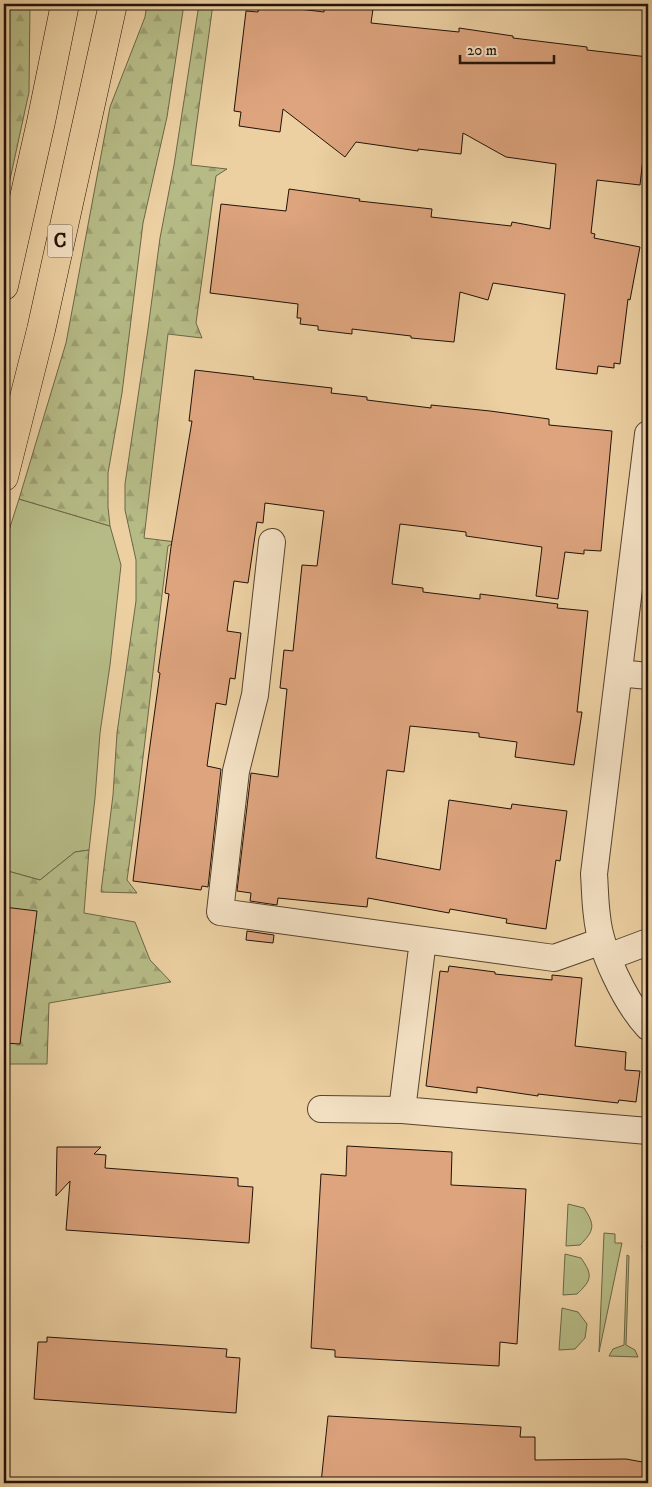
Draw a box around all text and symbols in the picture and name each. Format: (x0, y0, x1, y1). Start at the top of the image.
scale bar (460, 32, 553, 64)
text: 20 m (467, 41, 497, 60)
road number: C (48, 225, 72, 258)

